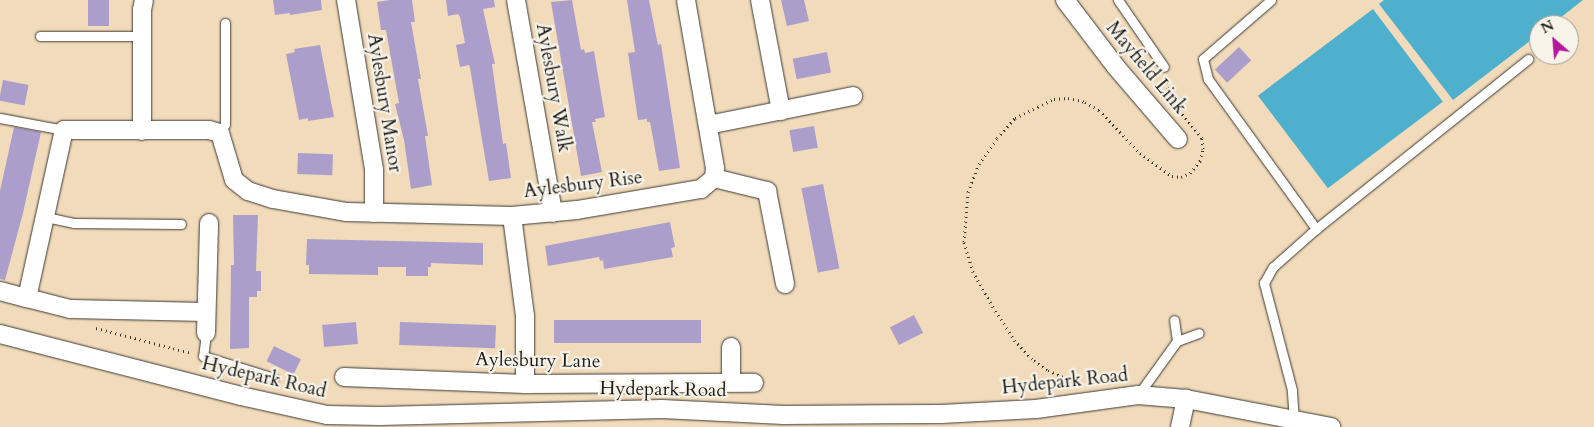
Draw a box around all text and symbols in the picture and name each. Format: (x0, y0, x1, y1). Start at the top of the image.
north arrow (1529, 15, 1579, 65)
text: N (1538, 16, 1557, 38)
street label: Mayfield Link (1101, 17, 1191, 119)
street label: Aylesbury Walk (530, 22, 576, 154)
street label: Aylesbury Manor (362, 32, 406, 174)
street label: Aylesbury Rise (522, 166, 644, 204)
street label: Aylesbury Lane (475, 349, 601, 373)
street label: Hydepark Road (200, 353, 328, 403)
street label: Hydepark Road (1001, 364, 1129, 400)
street label: Hydepark Road (599, 377, 727, 403)

